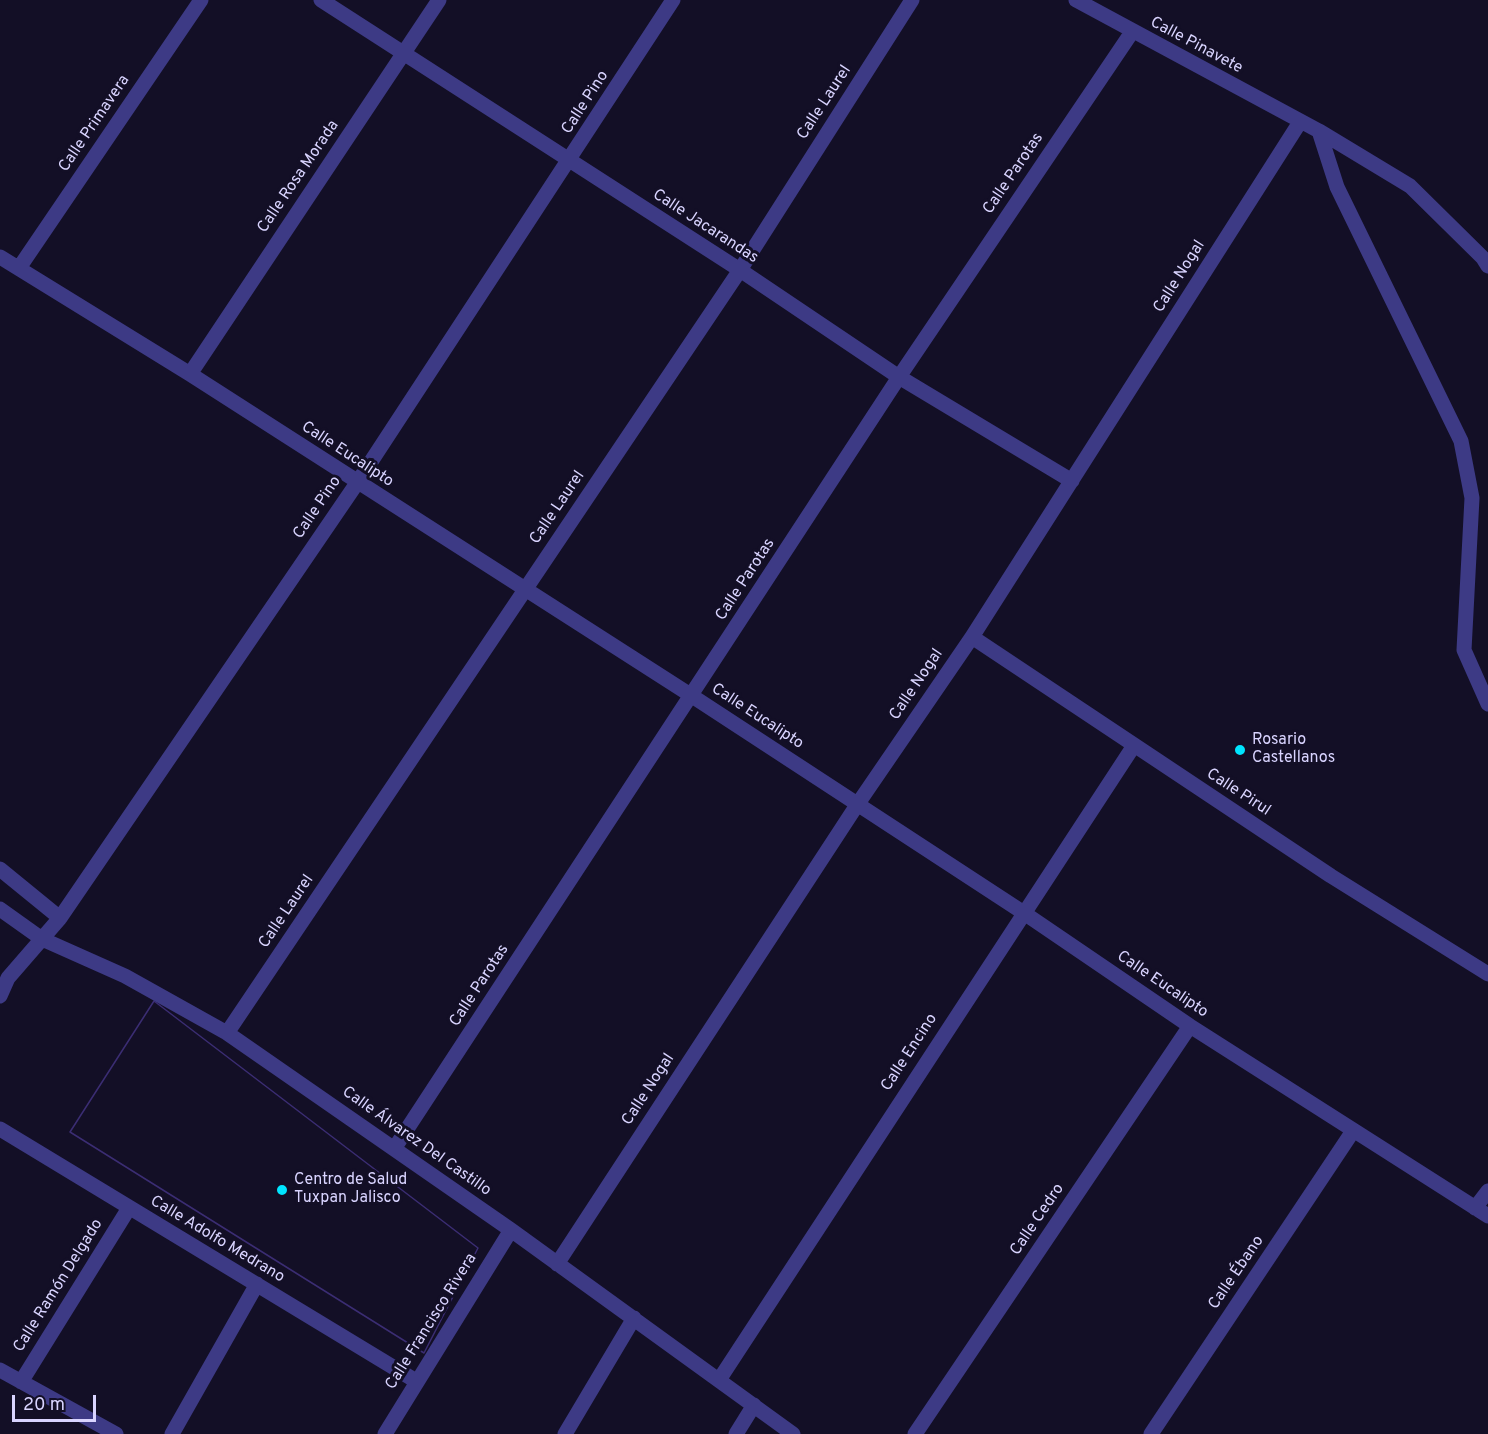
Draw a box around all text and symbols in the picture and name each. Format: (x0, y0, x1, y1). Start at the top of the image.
street label: Calle Pinavete (1146, 14, 1246, 78)
street label: Calle Laurel (794, 62, 856, 144)
street label: Calle Pino (558, 68, 614, 138)
street label: Calle Primavera (55, 72, 135, 176)
street label: Calle Rosa Morada (254, 117, 344, 237)
street label: Calle Parotas (980, 130, 1048, 218)
street label: Calle Jacarandas (649, 186, 761, 268)
street label: Calle Nogal (1150, 237, 1210, 317)
street label: Calle Eucalipto (297, 418, 397, 492)
street label: Calle Laurel (526, 468, 590, 548)
street label: Calle Pino (290, 473, 346, 543)
street label: Calle Parotas (712, 535, 780, 625)
street label: Calle Nogal (886, 646, 948, 724)
street label: Calle Eucalipto (707, 680, 807, 754)
place label: Rosario Castellanos (1252, 731, 1335, 769)
marker: Rosario Castellanos (1233, 743, 1247, 757)
street label: Calle Pirul (1202, 765, 1274, 821)
street label: Calle Laurel (255, 872, 319, 952)
street label: Calle Parotas (446, 941, 514, 1031)
street label: Calle Eucalipto (1113, 947, 1211, 1023)
street label: Calle Encino (878, 1011, 942, 1095)
street label: Calle Nogal (619, 1050, 679, 1130)
street label: Calle Álvarez Del Castillo (338, 1083, 494, 1201)
place label: Centro de Salud Tuxpan Jalisco (294, 1171, 407, 1209)
street label: Calle Cedro (1007, 1180, 1069, 1260)
marker: Centro de Salud Tuxpan Jalisco (275, 1183, 289, 1197)
street label: Calle Adolfo Medrano (146, 1192, 288, 1288)
street label: Calle Ramón Delgado (10, 1216, 108, 1356)
street label: Calle Ébano (1205, 1232, 1269, 1314)
street label: Calle Francisco Rivera (382, 1250, 482, 1394)
scale bar (15, 1383, 99, 1421)
text: 20 m (23, 1394, 65, 1417)

